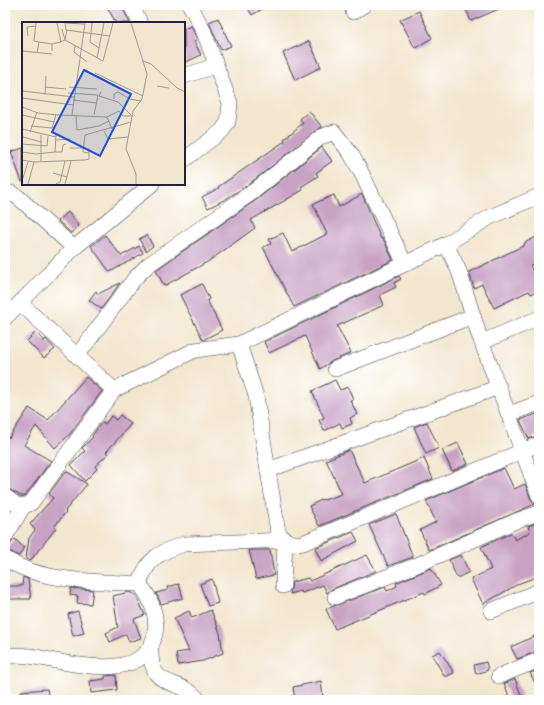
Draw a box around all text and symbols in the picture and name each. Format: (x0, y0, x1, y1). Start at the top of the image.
inset map (22, 22, 185, 185)

